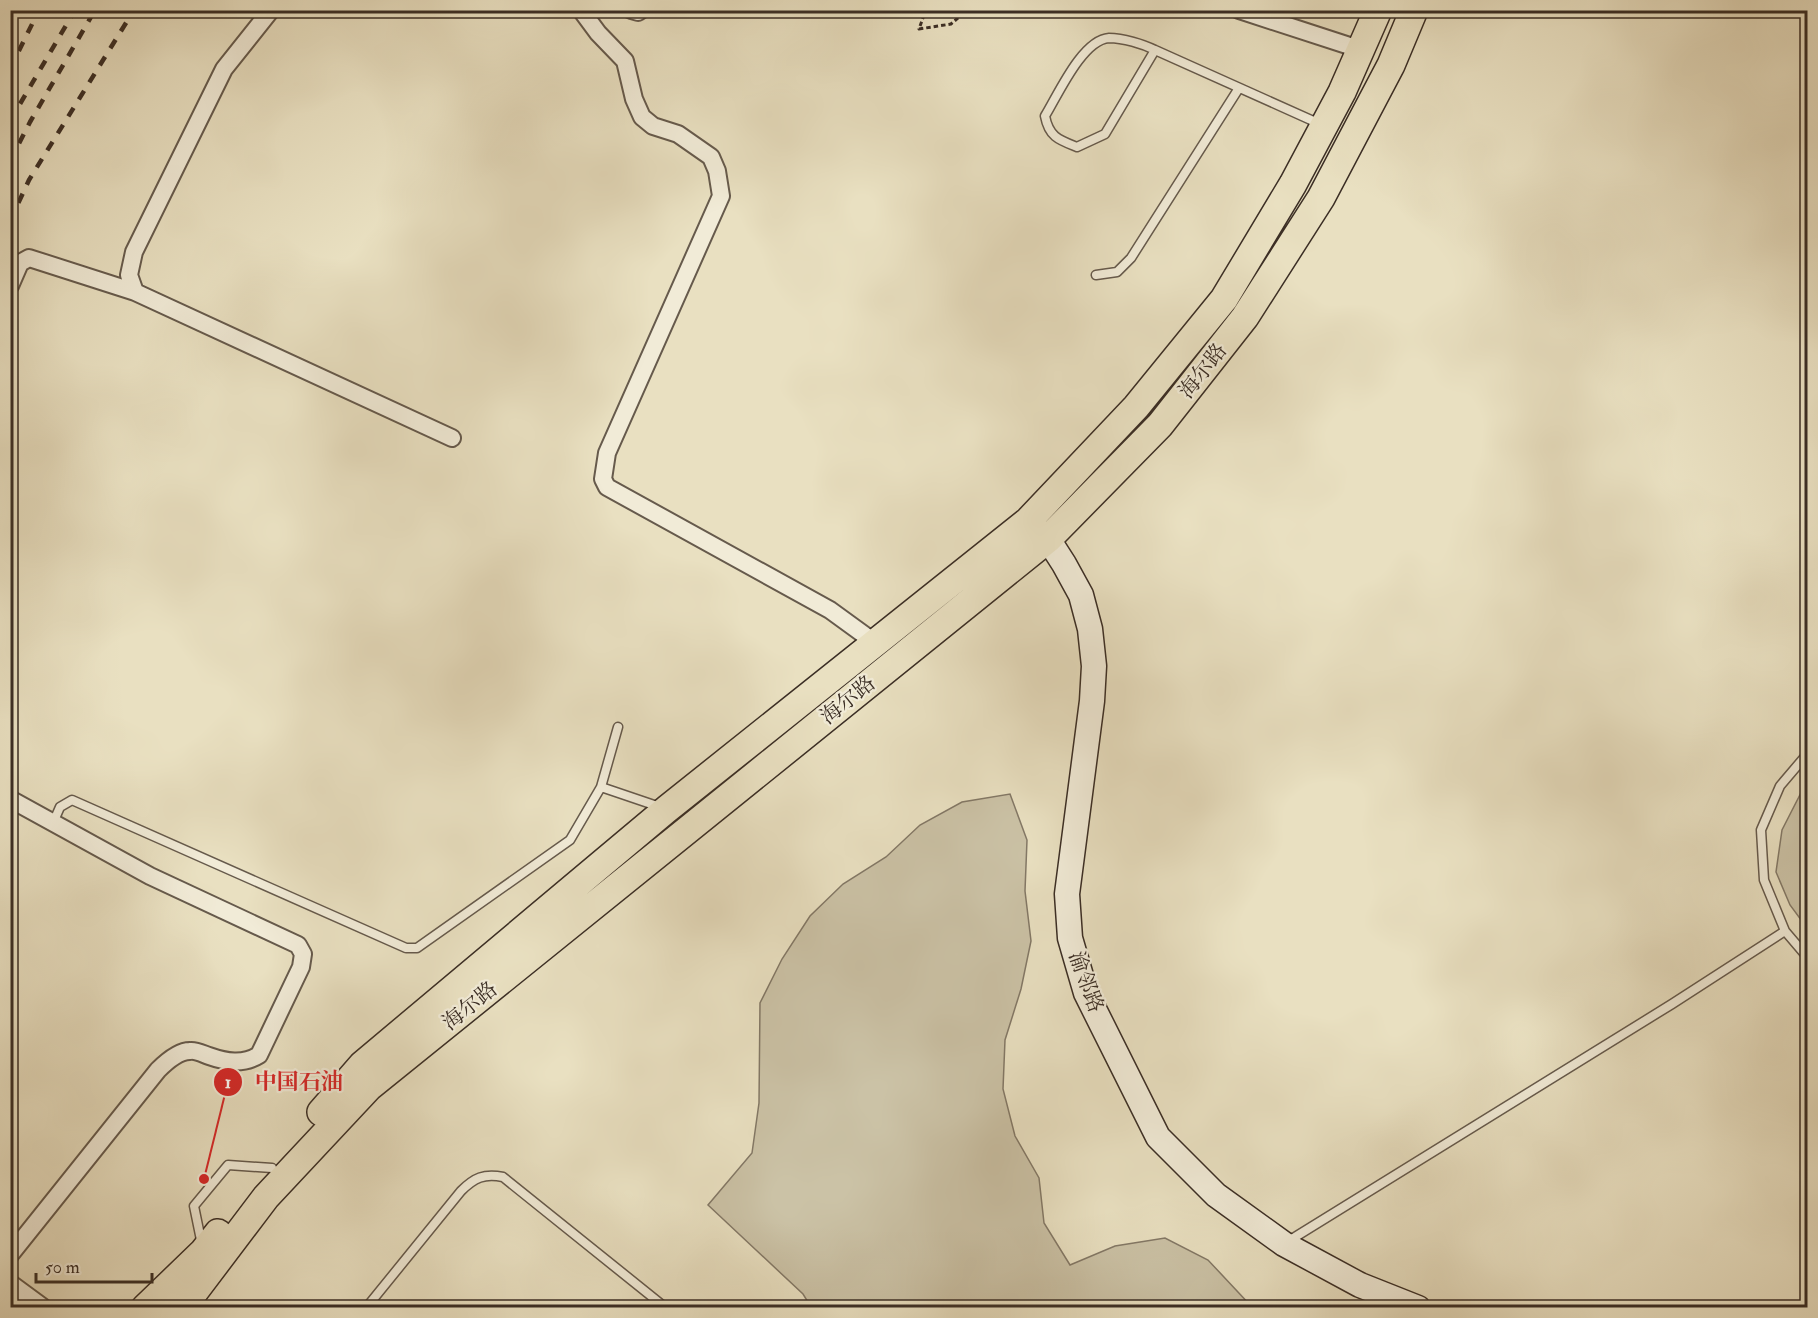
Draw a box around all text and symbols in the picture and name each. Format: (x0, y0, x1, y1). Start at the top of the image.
street label: 海尔路 (1173, 338, 1233, 404)
street label: 海尔路 (815, 670, 881, 730)
street label: 渝邻路 (1063, 948, 1109, 1016)
street label: 海尔路 (437, 976, 503, 1036)
callout: 中国石油 (213, 1062, 355, 1102)
text: 中国石油 (255, 1068, 343, 1096)
text: 1 (225, 1071, 231, 1094)
scale bar (36, 1246, 152, 1284)
text: 50 m (45, 1256, 80, 1279)

